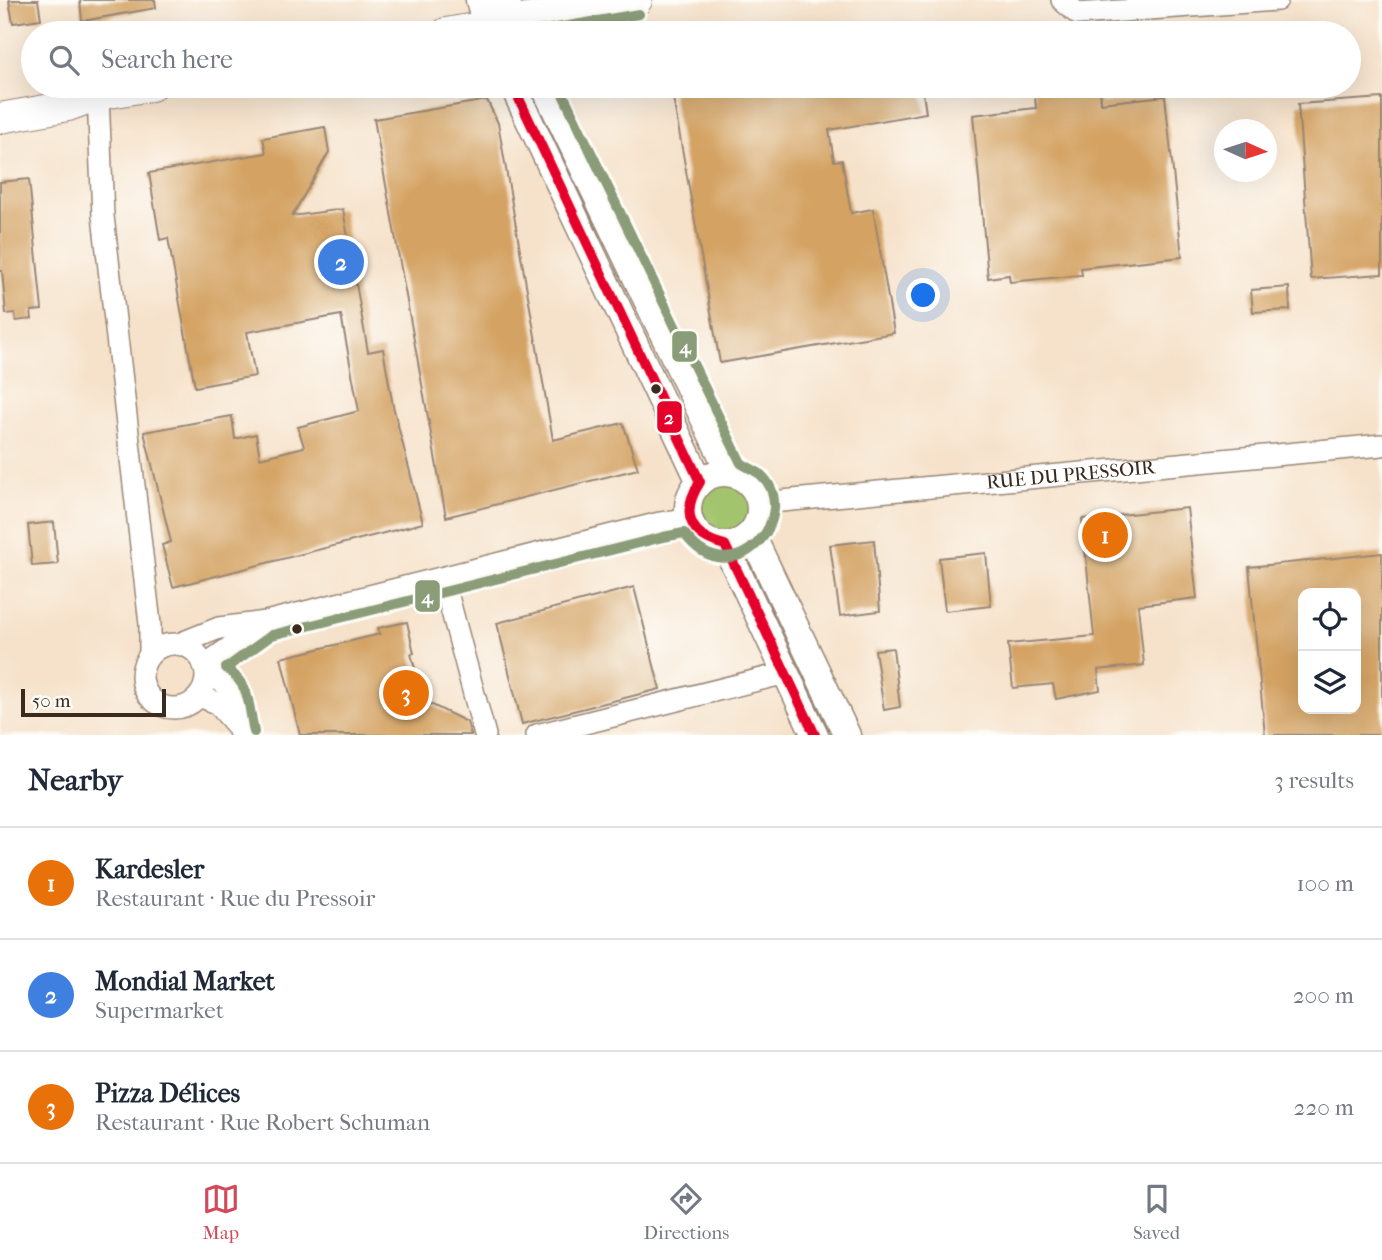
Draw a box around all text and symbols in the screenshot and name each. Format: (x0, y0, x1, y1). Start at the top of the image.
search box (21, 21, 1361, 98)
icon: search (45, 41, 83, 79)
text: Search here (101, 44, 233, 75)
north arrow (1214, 119, 1277, 182)
pin: 2 (318, 236, 364, 288)
your location (906, 278, 940, 312)
line badge: 4 (671, 330, 698, 363)
text: 4 (678, 336, 691, 358)
unlabelled marker (649, 382, 663, 396)
line badge: 2 (656, 400, 683, 434)
text: 2 (664, 407, 674, 429)
street label: RUE DU PRESSOIR (985, 456, 1157, 494)
pin: 1 (1082, 509, 1128, 561)
line badge: 4 (414, 579, 441, 613)
text: 4 (420, 586, 433, 608)
map controls (1298, 588, 1361, 714)
button: locate (1298, 588, 1361, 651)
unlabelled marker (290, 622, 304, 636)
button: layers (1298, 651, 1361, 714)
pin: 3 (383, 667, 429, 719)
scale bar (21, 686, 166, 718)
text: 50 m (32, 690, 71, 712)
text: Nearby (28, 763, 123, 798)
text: 3 results (1274, 767, 1354, 794)
text: Kardesler (95, 854, 204, 885)
text: 1 (47, 870, 55, 897)
text: 100 m (1296, 870, 1354, 897)
text: Restaurant · Rue du Pressoir (95, 885, 375, 912)
text: Mondial Market (95, 966, 275, 997)
text: 2 (45, 982, 57, 1009)
text: 200 m (1293, 982, 1354, 1009)
text: Supermarket (95, 997, 224, 1024)
text: Pizza Délices (95, 1078, 240, 1109)
text: 3 (46, 1094, 56, 1121)
text: 220 m (1294, 1094, 1354, 1121)
text: Restaurant · Rue Robert Schuman (95, 1109, 430, 1136)
tab: Map (202, 1180, 240, 1244)
tab: Directions (644, 1180, 729, 1244)
tab: Saved (1133, 1180, 1180, 1244)

